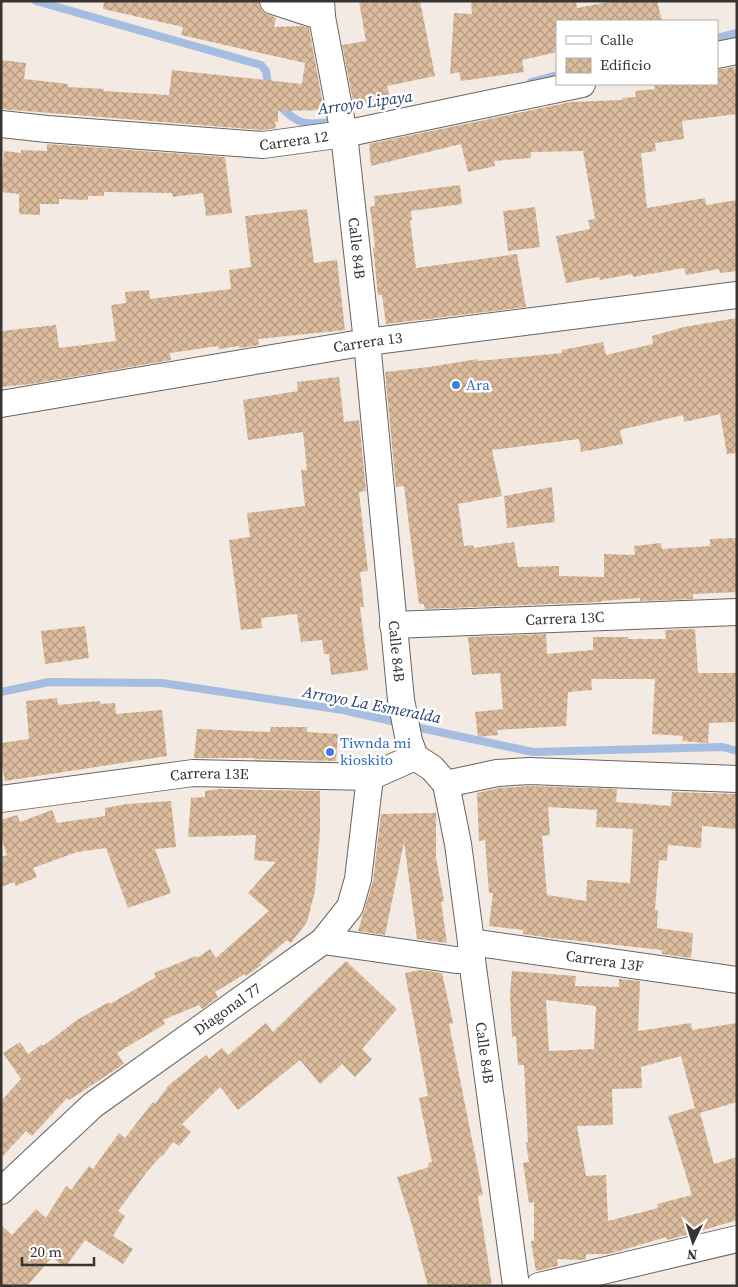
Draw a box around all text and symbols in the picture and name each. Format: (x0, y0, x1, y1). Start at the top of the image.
legend (556, 20, 718, 85)
text: Calle (600, 29, 634, 50)
text: Edificio (600, 54, 651, 75)
water label: Arroyo Lipaya (315, 84, 415, 120)
street label: Carrera 12 (258, 125, 330, 155)
street label: Calle 84B (343, 216, 371, 280)
street label: Carrera 13 (332, 327, 404, 358)
place label: Ara (466, 374, 490, 395)
marker: Ara (450, 379, 462, 391)
street label: Carrera 13C (525, 606, 605, 630)
street label: Calle 84B (383, 620, 410, 683)
water label: Arroyo La Esmeralda (300, 680, 444, 728)
place label: Tiwnda mi kioskito (340, 732, 411, 770)
marker: Tiwnda mi kioskito (324, 746, 336, 758)
street label: Carrera 13E (169, 762, 249, 786)
street label: Carrera 13F (564, 945, 645, 977)
street label: Diagonal 77 (189, 977, 265, 1040)
street label: Calle 84B (470, 1021, 500, 1085)
north arrow (668, 1217, 718, 1267)
scale bar (22, 1234, 95, 1266)
text: 20 m (30, 1241, 62, 1262)
text: N (686, 1245, 698, 1265)

